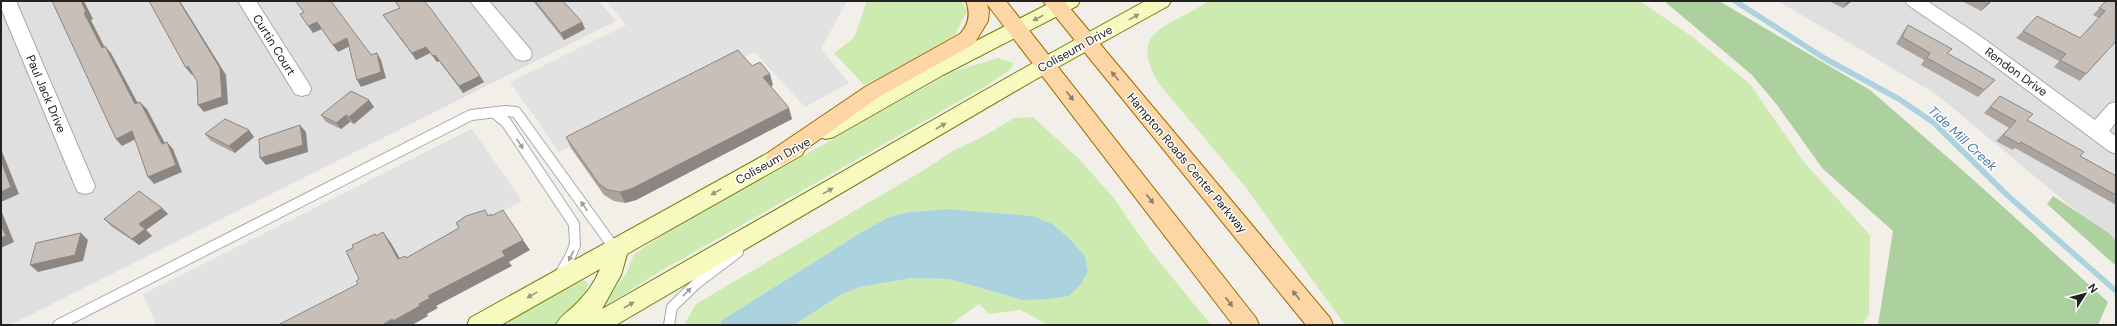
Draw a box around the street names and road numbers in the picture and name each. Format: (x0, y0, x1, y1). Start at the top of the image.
street label: Curtin Court (249, 11, 299, 79)
street label: Coliseum Drive (1035, 22, 1115, 76)
street label: Rendon Drive (1982, 44, 2051, 100)
street label: Paul Jack Drive (22, 53, 70, 135)
street label: Hampton Roads Center Parkway (1123, 89, 1251, 237)
street label: Coliseum Drive (733, 134, 813, 188)

